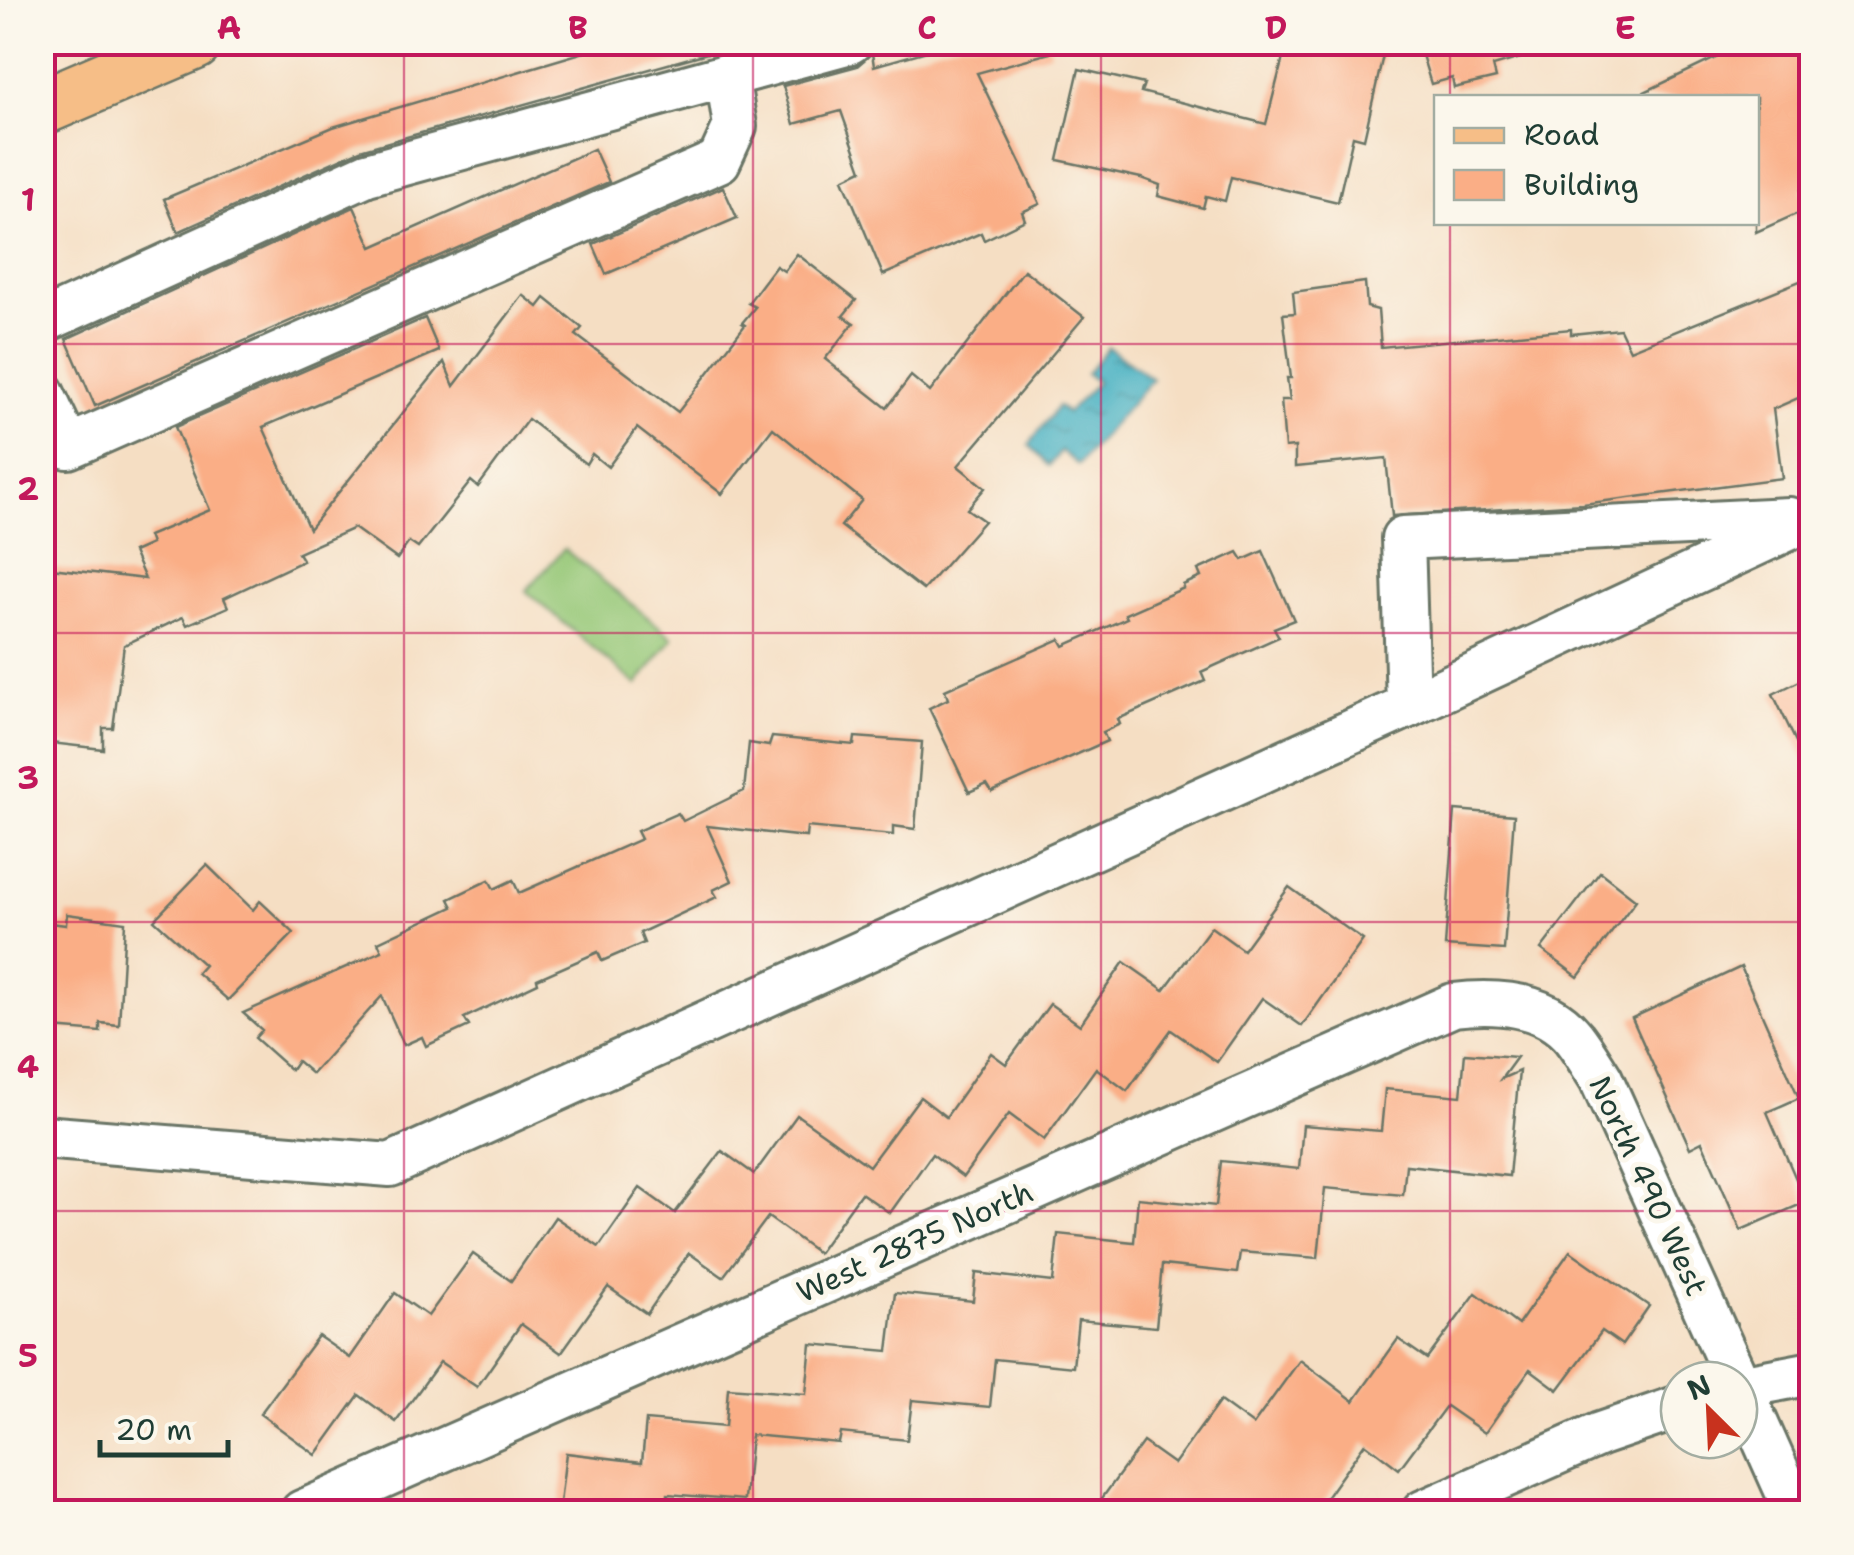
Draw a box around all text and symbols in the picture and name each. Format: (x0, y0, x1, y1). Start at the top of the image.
text: A (217, 6, 241, 49)
text: B (568, 6, 588, 49)
text: C (917, 6, 937, 49)
text: D (1265, 6, 1287, 49)
text: E (1614, 6, 1636, 49)
legend (1434, 95, 1759, 225)
text: Road (1524, 114, 1599, 155)
text: Building (1524, 164, 1639, 205)
text: 1 (21, 178, 35, 221)
text: 2 (17, 467, 39, 510)
text: 3 (17, 756, 39, 799)
text: 4 (17, 1045, 39, 1088)
street label: North 490 West (1580, 1069, 1717, 1302)
street label: West 2875 North (790, 1171, 1039, 1312)
text: 5 (18, 1334, 38, 1377)
north arrow (1659, 1360, 1759, 1460)
text: N (1681, 1365, 1717, 1409)
scale bar (100, 1395, 228, 1457)
text: 20 m (115, 1409, 192, 1450)

